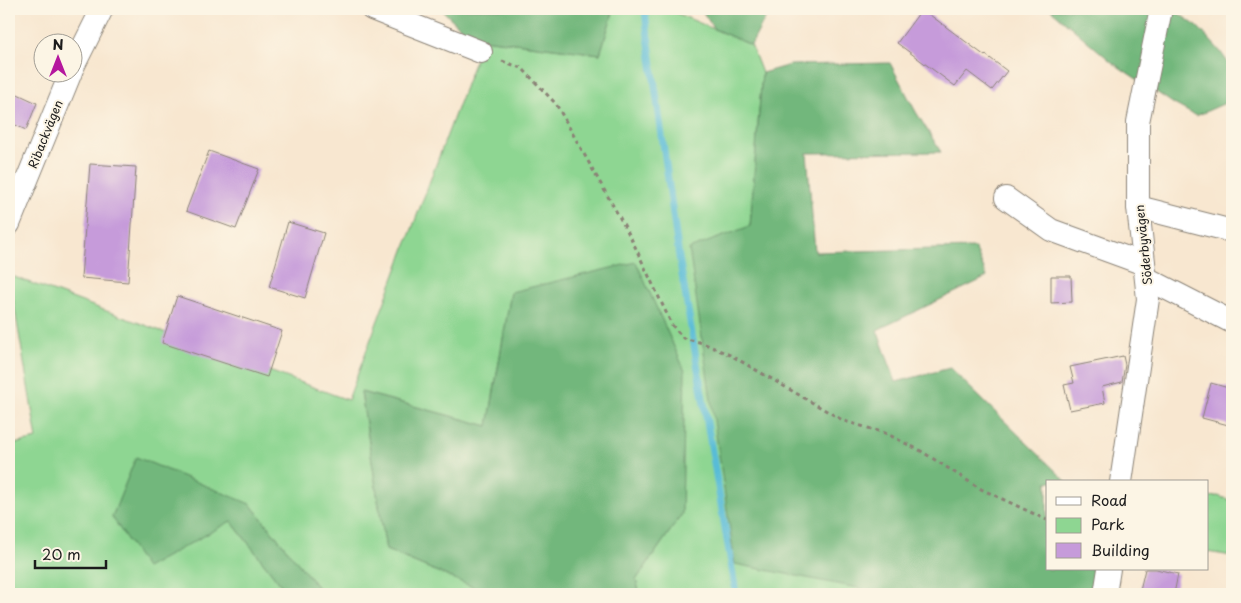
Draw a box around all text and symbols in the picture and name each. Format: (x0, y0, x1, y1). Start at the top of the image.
north arrow (32, 32, 82, 82)
text: N (52, 34, 64, 55)
street label: Ribackvägen (23, 97, 67, 171)
street label: Söderbyvägen (1130, 204, 1156, 286)
legend (1046, 480, 1208, 570)
text: Road (1091, 488, 1127, 511)
text: Park (1091, 512, 1125, 535)
scale bar (35, 538, 106, 570)
text: Building (1091, 538, 1150, 561)
text: 20 m (42, 542, 81, 565)

